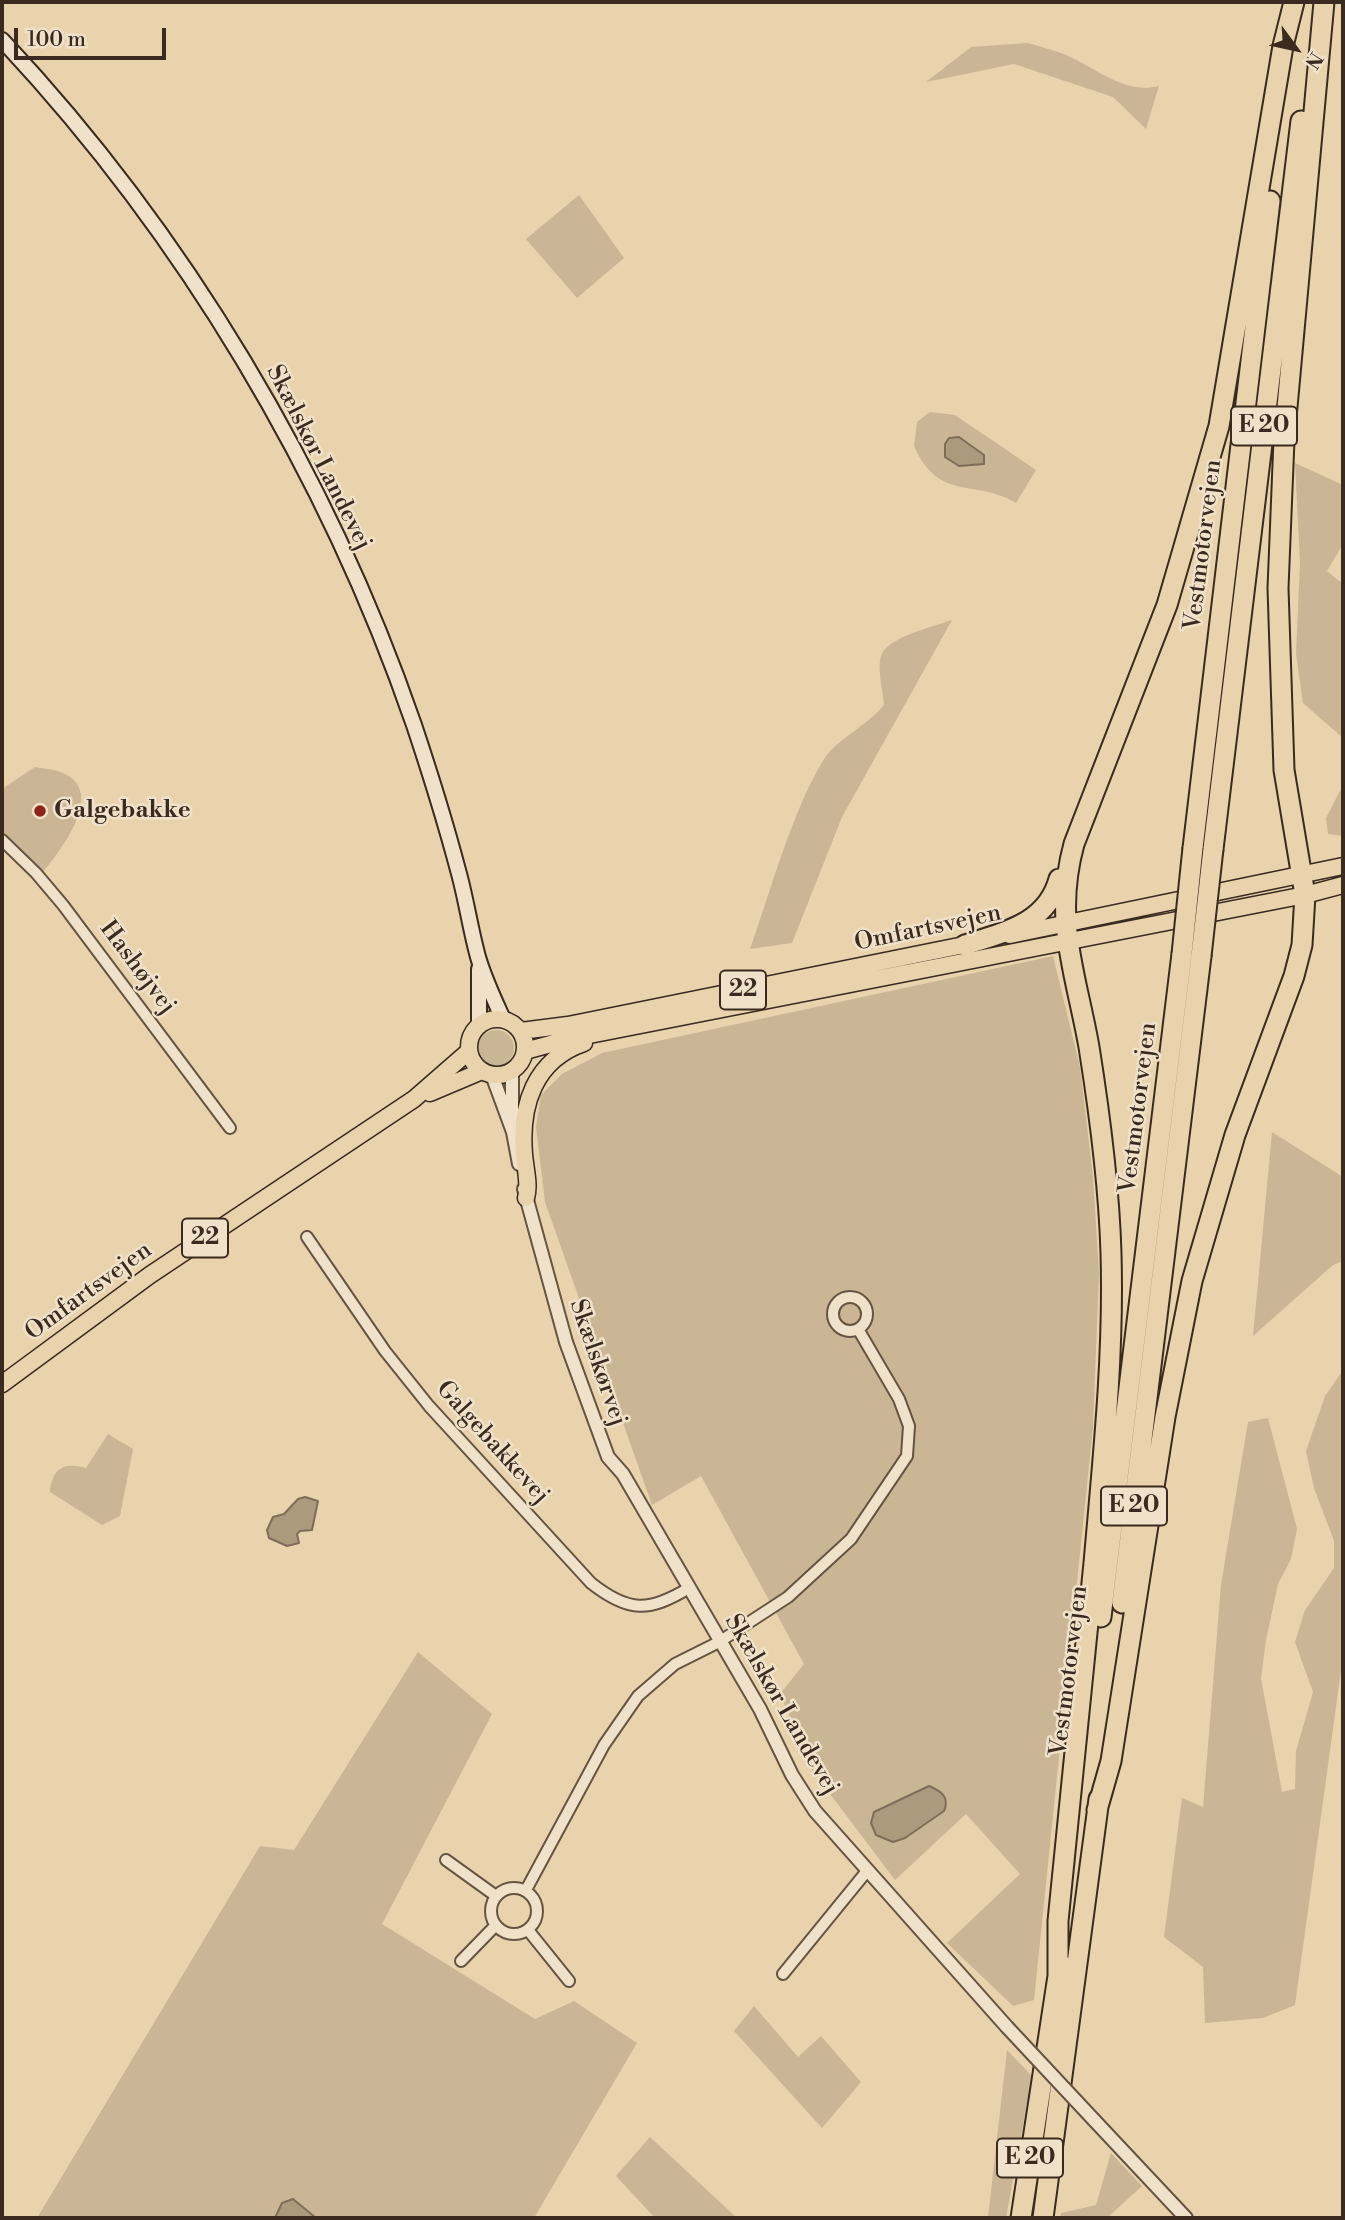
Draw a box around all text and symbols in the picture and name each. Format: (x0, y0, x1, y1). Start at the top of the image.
scale bar (18, 14, 170, 58)
north arrow (1261, 14, 1331, 84)
text: 100 m (27, 27, 86, 53)
text: N (1299, 48, 1328, 73)
street label: Skælskør Landevej (259, 361, 377, 555)
road number: E 20 (1231, 406, 1297, 446)
street label: Vestmotorvejen (1179, 458, 1229, 632)
place label: Galgebakke (54, 797, 191, 825)
marker: Galgebakke (32, 803, 48, 819)
street label: Omfartsvejen (852, 899, 1004, 959)
street label: Hashøjvej (93, 916, 181, 1020)
road number: 22 (720, 970, 766, 1009)
street label: Vestmotorvejen (1114, 1021, 1164, 1195)
road number: 22 (182, 1218, 228, 1258)
street label: Omfartsvejen (20, 1237, 158, 1347)
street label: Skælskørvej (562, 1296, 632, 1430)
street label: Galgebakkevej (429, 1376, 555, 1510)
road number: E 20 (1101, 1486, 1167, 1526)
street label: Vestmotorvejen (1045, 1584, 1095, 1758)
street label: Skælskør Landevej (718, 1610, 844, 1800)
road number: E 20 (997, 2138, 1063, 2178)

